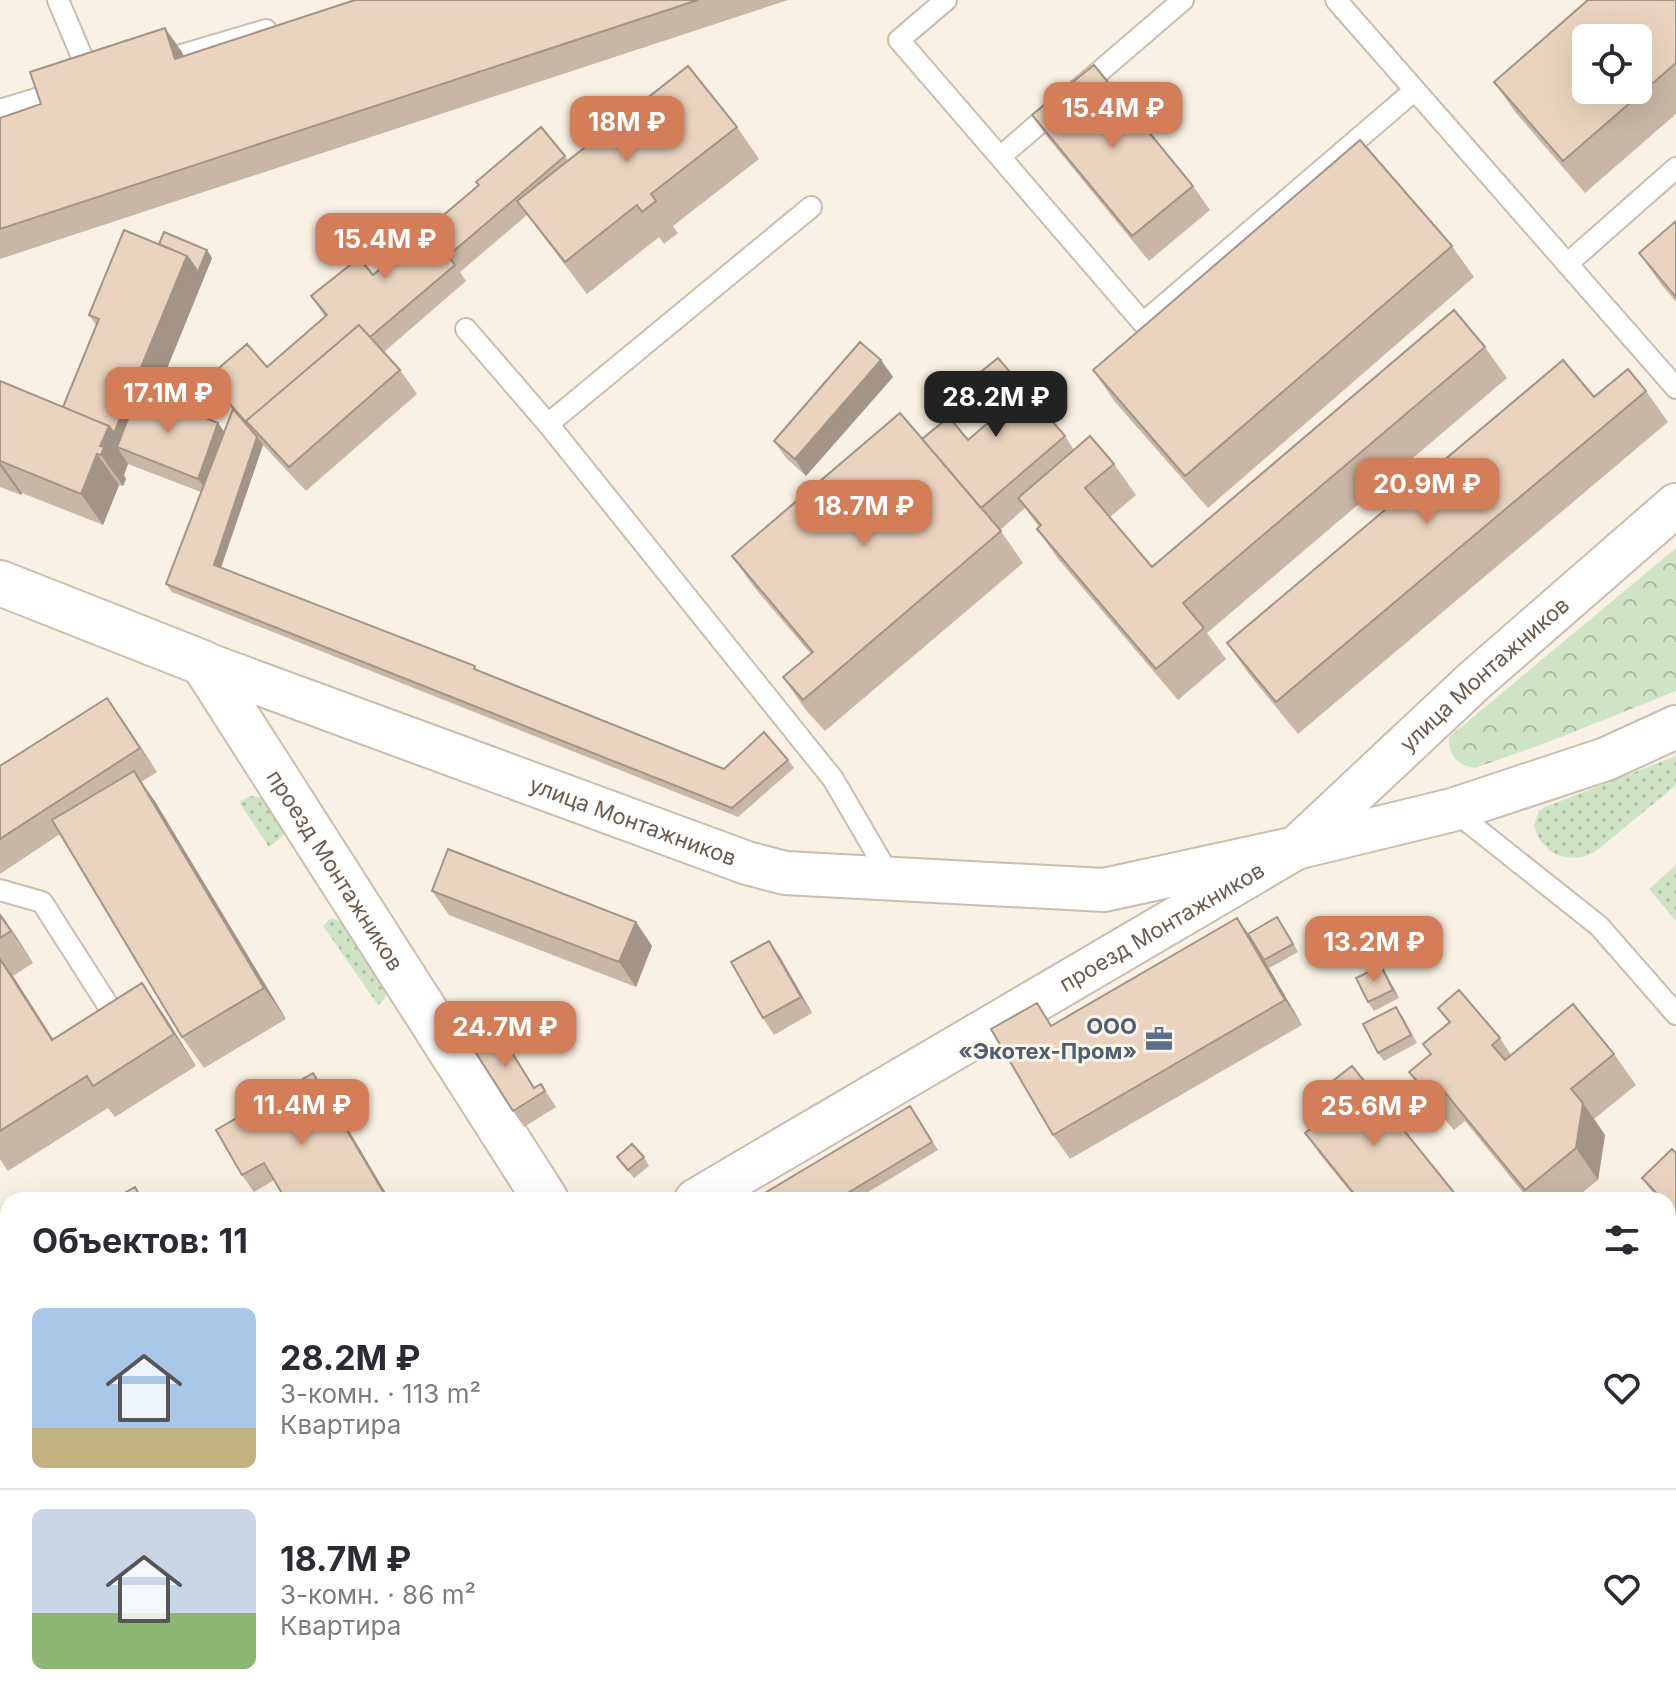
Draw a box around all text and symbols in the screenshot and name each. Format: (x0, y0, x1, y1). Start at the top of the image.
map controls (1572, 24, 1652, 104)
button: locate (1572, 24, 1652, 104)
pin: 15.4M ₽ (1039, 82, 1187, 150)
text: 15.4M ₽ (1061, 92, 1165, 123)
pin: 18M ₽ (571, 96, 683, 164)
text: 18M ₽ (588, 106, 666, 137)
pin: 15.4M ₽ (311, 213, 459, 281)
text: 15.4M ₽ (333, 223, 437, 254)
pin: 17.1M ₽ (94, 367, 242, 435)
pin: 28.2M ₽ (922, 371, 1070, 439)
text: 17.1M ₽ (123, 377, 213, 408)
text: 28.2M ₽ (942, 381, 1050, 412)
pin: 20.9M ₽ (1353, 458, 1501, 526)
text: 20.9M ₽ (1373, 468, 1481, 499)
pin: 18.7M ₽ (790, 480, 938, 548)
text: 18.7M ₽ (814, 490, 914, 521)
street label: улица Монтажников (1394, 591, 1574, 757)
street label: проезд Монтажников (262, 765, 409, 975)
street label: улица Монтажников (526, 771, 740, 871)
street label: проезд Монтажников (1055, 857, 1269, 997)
pin: 13.2M ₽ (1300, 916, 1448, 984)
text: 13.2M ₽ (1323, 926, 1425, 957)
pin: 24.7M ₽ (431, 1001, 579, 1069)
text: 24.7M ₽ (452, 1011, 558, 1042)
place label: ООО «Экотех-Пром» (958, 1013, 1137, 1064)
office icon: ООО «Экотех-Пром» (1144, 1024, 1174, 1054)
pin: 11.4M ₽ (228, 1079, 376, 1147)
pin: 25.6M ₽ (1300, 1080, 1448, 1148)
text: 11.4M ₽ (253, 1089, 351, 1120)
text: 25.6M ₽ (1321, 1090, 1427, 1121)
icon: filters (1600, 1218, 1644, 1262)
text: Объектов: 11 (32, 1220, 248, 1261)
text: 28.2M ₽ (280, 1337, 421, 1378)
icon: home (96, 1340, 192, 1436)
icon: heart (1600, 1366, 1644, 1410)
text: 3-комн. · 113 m² (280, 1378, 481, 1409)
text: Квартира (280, 1409, 401, 1440)
text: 18.7M ₽ (280, 1538, 411, 1579)
icon: home (96, 1541, 192, 1637)
icon: heart (1600, 1567, 1644, 1611)
text: 3-комн. · 86 m² (280, 1579, 476, 1610)
text: Квартира (280, 1610, 401, 1641)

